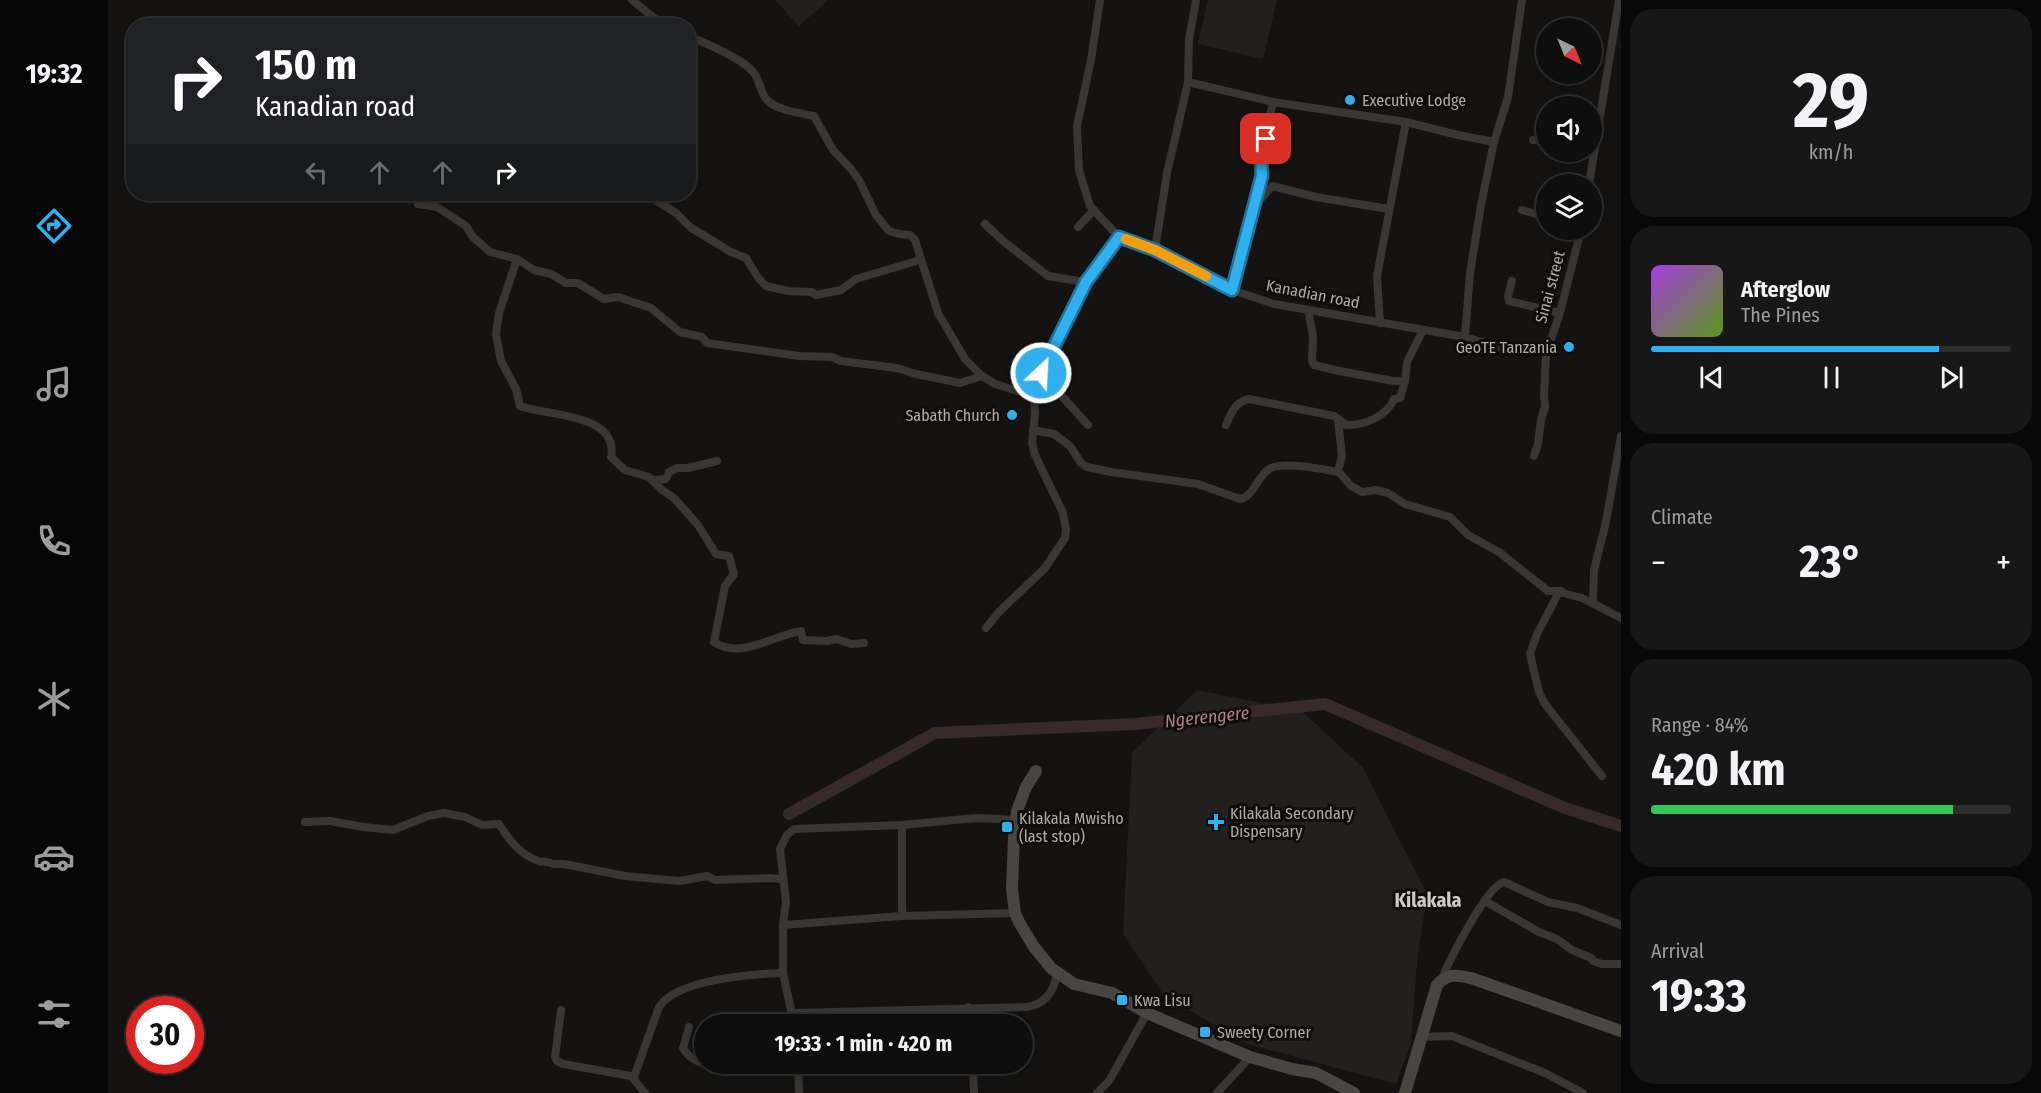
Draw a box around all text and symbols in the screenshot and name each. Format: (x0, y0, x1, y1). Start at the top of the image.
north arrow (1536, 18, 1602, 84)
map controls (1536, 18, 1602, 240)
text: 150 m (255, 40, 357, 90)
icon: right (156, 42, 234, 120)
text: 29 (1793, 54, 1869, 148)
text: 19:32 (25, 58, 83, 90)
text: Kanadian road (255, 91, 415, 123)
place label: Executive Lodge (1362, 91, 1466, 110)
marker: Executive Lodge (1343, 93, 1357, 107)
button: sound (1536, 96, 1602, 162)
pin (1240, 113, 1291, 164)
icon: arrive (1249, 122, 1282, 155)
text: km/h (1809, 140, 1853, 164)
icon: left (300, 156, 333, 189)
icon: ahead (363, 156, 396, 189)
icon: ahead (426, 156, 459, 189)
icon: right (489, 156, 522, 189)
button: layers (1536, 174, 1602, 240)
icon: directions (33, 205, 75, 247)
street label: Sinai street (1531, 248, 1569, 325)
street label: Kanadian road (1265, 276, 1361, 312)
text: Afterglow (1741, 276, 1830, 303)
text: The Pines (1741, 303, 1820, 327)
place label: GeoTE Tanzania (1456, 338, 1557, 357)
marker: GeoTE Tanzania (1562, 340, 1576, 354)
position arrow (1009, 341, 1073, 405)
icon: previous (1695, 361, 1728, 394)
icon: pause (1815, 361, 1848, 394)
icon: next (1935, 361, 1968, 394)
icon: music (33, 363, 75, 405)
place label: Sabath Church (905, 406, 1000, 425)
marker: Sabath Church (1005, 408, 1019, 422)
text: Climate (1651, 505, 1713, 529)
icon: phone (33, 520, 75, 562)
text: 23° (1799, 535, 1863, 589)
text: − (1651, 543, 1666, 583)
text: + (1996, 543, 2011, 583)
icon: climate (33, 678, 75, 720)
water label: Ngerengere (1164, 702, 1251, 732)
text: Range · 84% (1651, 713, 1748, 737)
text: 420 km (1651, 743, 1786, 797)
place label: Kilakala Secondary Dispensary (1230, 804, 1354, 841)
place label: Kilakala Mwisho (last stop) (1019, 809, 1124, 846)
marker: Kilakala Secondary Dispensary (1207, 813, 1225, 831)
marker: Kilakala Mwisho (last stop) (1000, 820, 1014, 834)
icon: car (33, 836, 75, 878)
district label: Kilakala (1394, 888, 1462, 912)
text: Arrival (1651, 939, 1704, 963)
text: 19:33 (1651, 969, 1747, 1023)
place label: Kwa Lisu (1134, 991, 1191, 1010)
icon: filters (33, 993, 75, 1035)
marker: Kwa Lisu (1115, 993, 1129, 1007)
speed limit sign: 30 (126, 996, 204, 1074)
place label: Sweety Corner (1217, 1023, 1311, 1042)
marker: Sweety Corner (1198, 1025, 1212, 1039)
text: 19:33 · 1 min · 420 m (775, 1030, 952, 1057)

